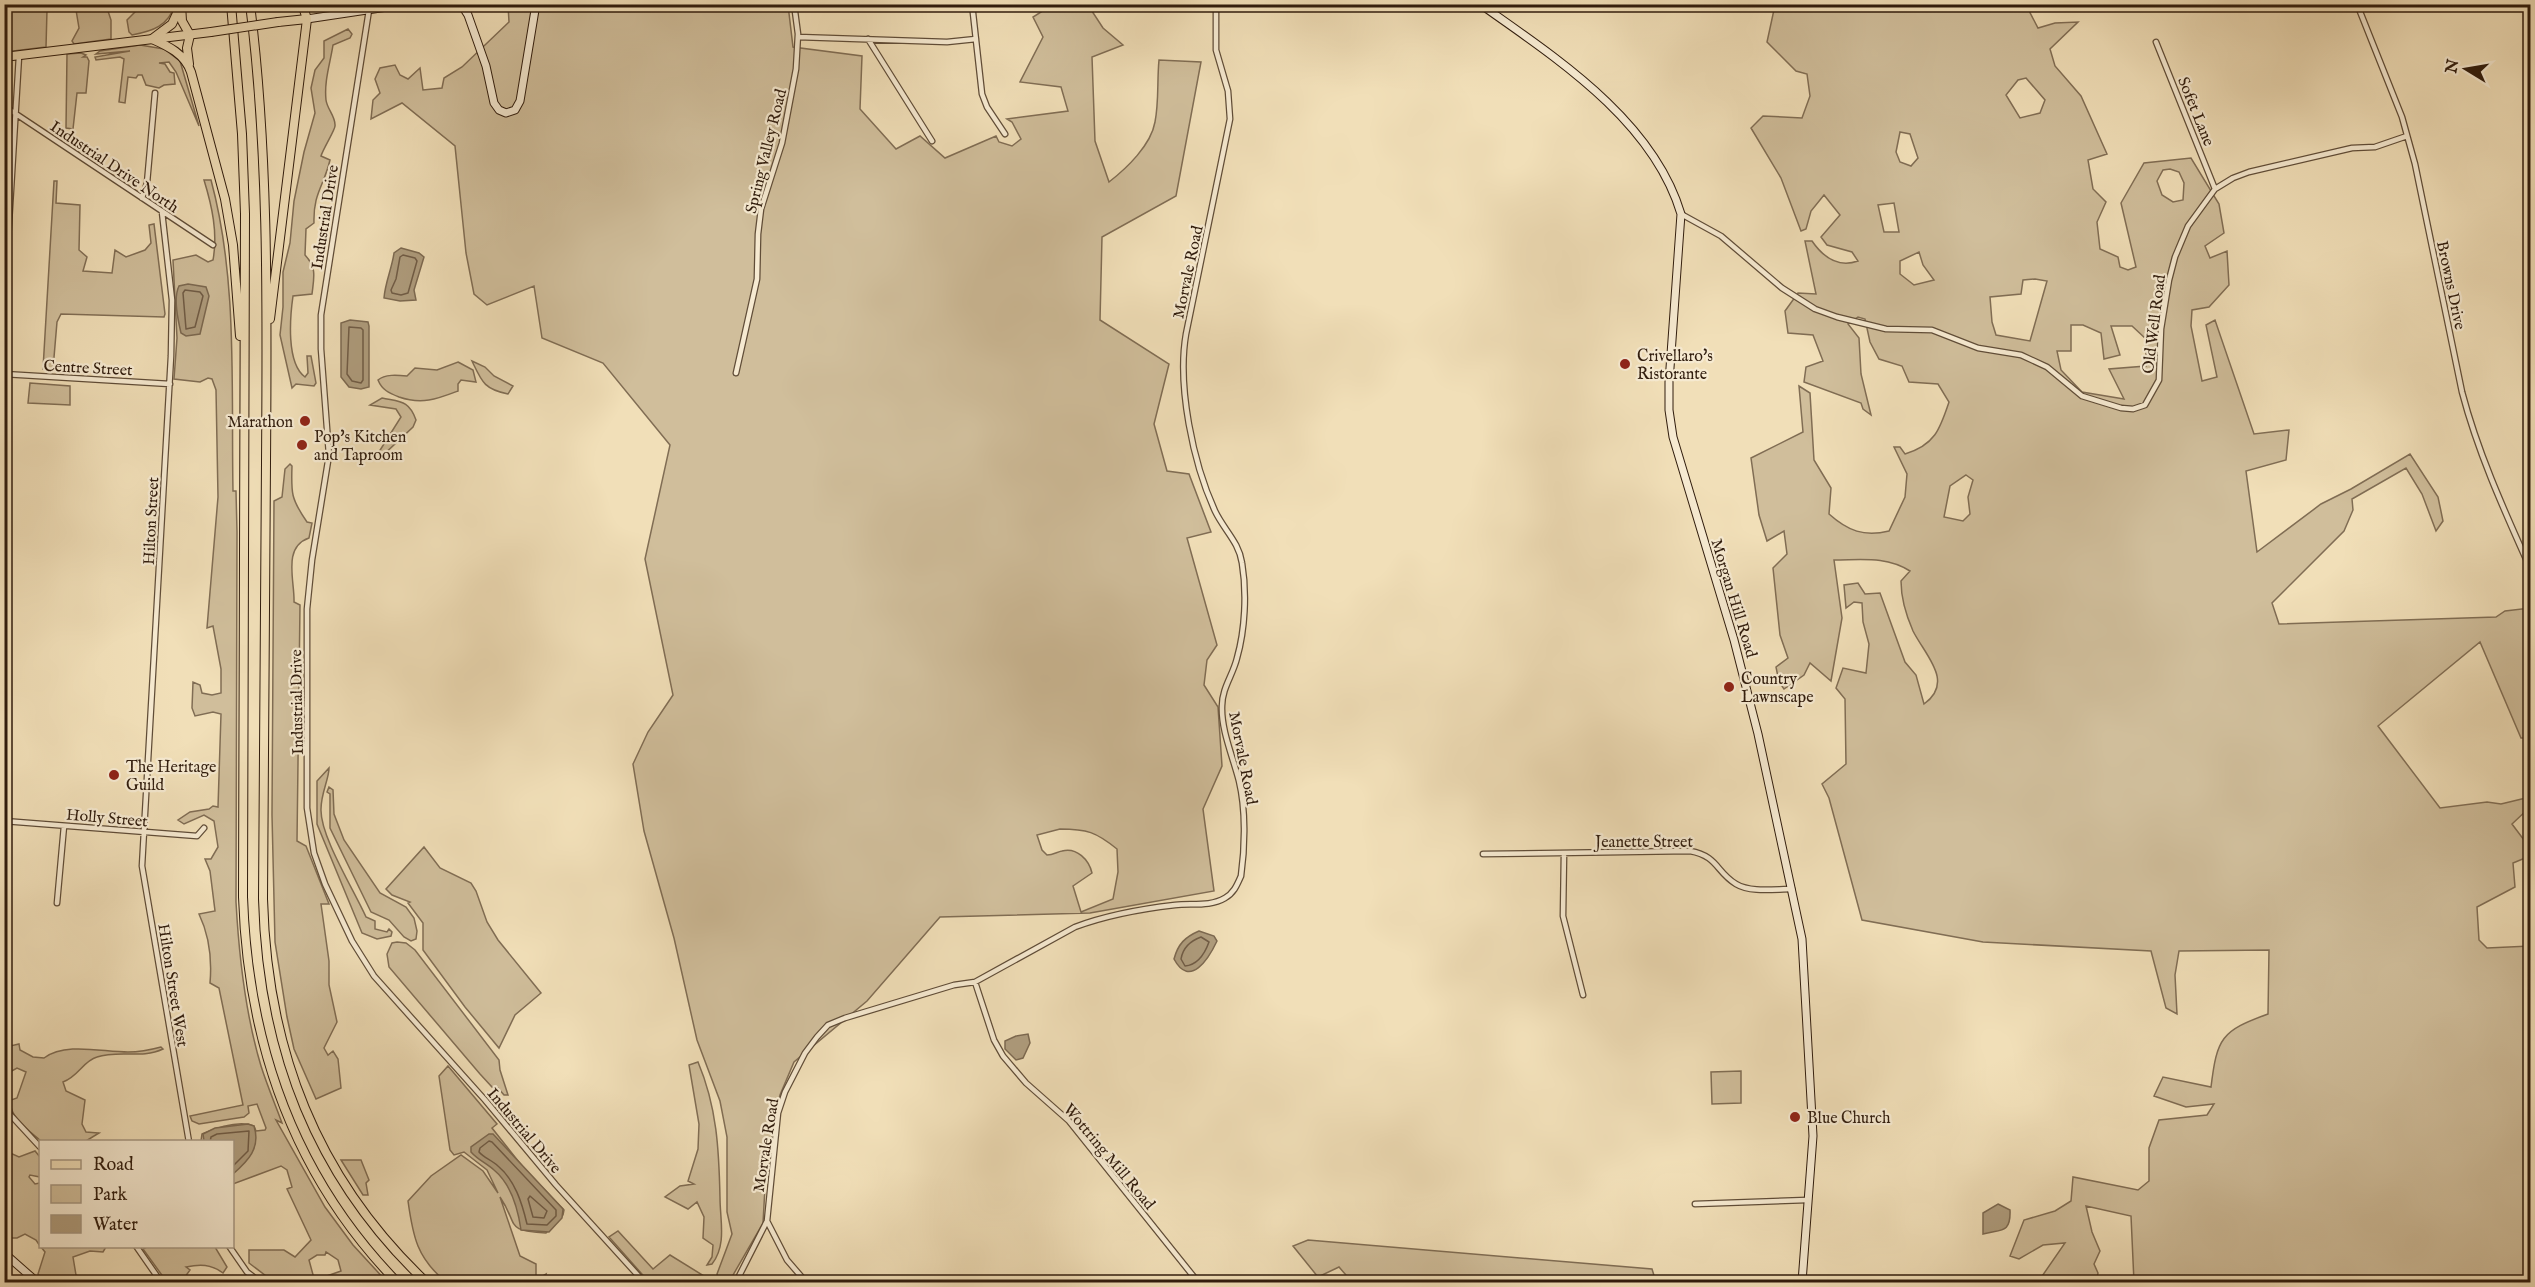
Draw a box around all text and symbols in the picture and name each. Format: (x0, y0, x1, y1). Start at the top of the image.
north arrow (2436, 39, 2496, 99)
text: N (2442, 58, 2464, 76)
street label: Sofet Lane (2172, 74, 2218, 149)
street label: Spring Valley Road (742, 87, 792, 216)
street label: Industrial Drive North (46, 117, 182, 218)
street label: Industrial Drive (308, 164, 344, 271)
street label: Morvale Road (1169, 224, 1209, 321)
street label: Browns Drive (2431, 239, 2469, 332)
street label: Old Well Road (2139, 273, 2171, 375)
place label: Crivellaro's Ristorante (1637, 347, 1713, 385)
street label: Centre Street (43, 357, 133, 381)
marker: Crivellaro's Ristorante (1618, 357, 1632, 371)
place label: Marathon (227, 413, 293, 433)
marker: Marathon (298, 414, 312, 428)
place label: Pop's Kitchen and Taproom (314, 428, 407, 466)
marker: Pop's Kitchen and Taproom (295, 438, 309, 452)
street label: Hilton Street (140, 476, 164, 566)
street label: Morgan Hill Road (1705, 537, 1761, 661)
street label: Industrial Drive (287, 649, 309, 755)
place label: Country Lawnscape (1741, 670, 1814, 708)
marker: Country Lawnscape (1722, 680, 1736, 694)
street label: Morvale Road (1223, 710, 1261, 807)
place label: The Heritage Guild (126, 758, 216, 796)
marker: The Heritage Guild (107, 768, 121, 782)
street label: Holly Street (65, 805, 149, 833)
street label: Jeanette Street (1593, 833, 1693, 853)
street label: Hilton Street West (152, 922, 192, 1049)
street label: Industrial Drive (482, 1084, 565, 1178)
street label: Morvale Road (750, 1097, 784, 1194)
street label: Wottring Mill Road (1058, 1100, 1159, 1215)
place label: Blue Church (1807, 1109, 1891, 1129)
marker: Blue Church (1788, 1110, 1802, 1124)
legend (39, 1140, 234, 1248)
text: Road (93, 1154, 134, 1177)
text: Park (93, 1184, 128, 1207)
text: Water (93, 1214, 138, 1237)

